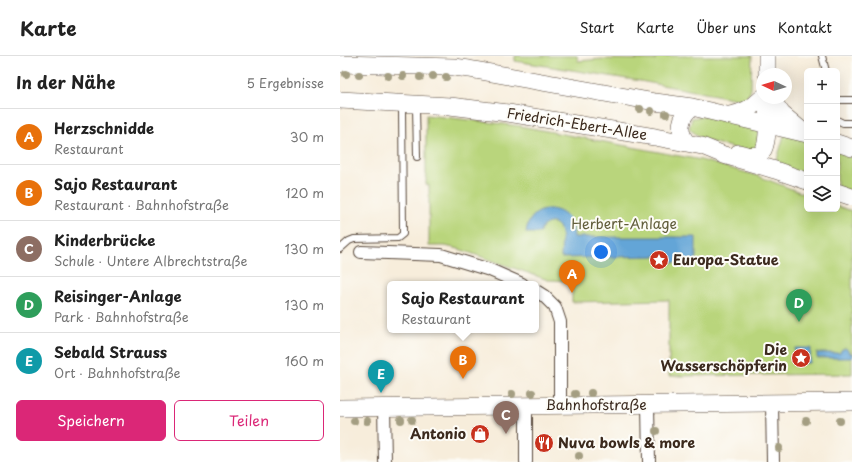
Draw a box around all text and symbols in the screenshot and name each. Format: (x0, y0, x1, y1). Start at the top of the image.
text: Karte (20, 14, 77, 42)
text: Start (579, 17, 614, 38)
text: Karte (636, 17, 674, 38)
text: Über uns (696, 17, 756, 38)
text: Kontakt (778, 17, 832, 38)
north arrow (756, 68, 792, 104)
map controls (804, 68, 840, 212)
button: + (804, 68, 840, 104)
text: In der Nähe (16, 69, 115, 95)
text: 5 Ergebnisse (247, 73, 324, 92)
street label: Friedrich-Ebert-Allee (505, 102, 649, 145)
button: − (804, 104, 840, 140)
text: Herzschnidde (54, 116, 154, 139)
text: A (24, 127, 34, 146)
text: 30 m (290, 127, 324, 146)
text: Restaurant (54, 139, 124, 158)
button: locate (804, 140, 840, 176)
text: Sajo Restaurant (54, 172, 178, 195)
button: layers (804, 176, 840, 212)
text: B (25, 183, 33, 202)
text: 120 m (285, 183, 324, 202)
text: Restaurant · Bahnhofstraße (54, 195, 229, 214)
park label: Herbert-Anlage (571, 213, 677, 234)
text: Kinderbrücke (54, 228, 155, 251)
text: C (24, 239, 34, 258)
text: 130 m (285, 239, 324, 258)
your location (591, 242, 611, 262)
place icon: Europa-Statue (648, 249, 670, 271)
place label: Europa-Statue (673, 249, 779, 270)
text: Schule · Untere Albrechtstraße (54, 251, 247, 270)
pin: A (559, 260, 585, 293)
popup (387, 281, 539, 333)
text: Reisinger-Anlage (54, 284, 182, 307)
text: Sajo Restaurant (401, 286, 525, 309)
pin: D (786, 289, 812, 322)
text: D (24, 295, 34, 314)
text: 130 m (285, 295, 324, 314)
text: Park · Bahnhofstraße (54, 307, 189, 326)
text: Restaurant (401, 309, 471, 328)
place label: Die Wasserschöpferin (661, 339, 787, 376)
text: Sebald Strauss (54, 340, 167, 363)
pin: B (450, 346, 476, 379)
place icon: Die Wasserschöpferin (790, 347, 812, 369)
text: E (25, 351, 33, 370)
text: 160 m (285, 351, 324, 370)
pin: E (368, 360, 394, 393)
text: Ort · Bahnhofstraße (54, 363, 181, 382)
street label: Bahnhofstraße (545, 394, 647, 415)
button: Speichern (16, 400, 166, 441)
button: Teilen (174, 400, 324, 441)
pin: C (493, 401, 519, 434)
place label: Antonio (410, 423, 466, 444)
shop icon: Antonio (469, 423, 491, 445)
restaurant icon: Nuva bowls & more (533, 432, 555, 454)
place label: Nuva bowls & more (558, 432, 696, 453)

